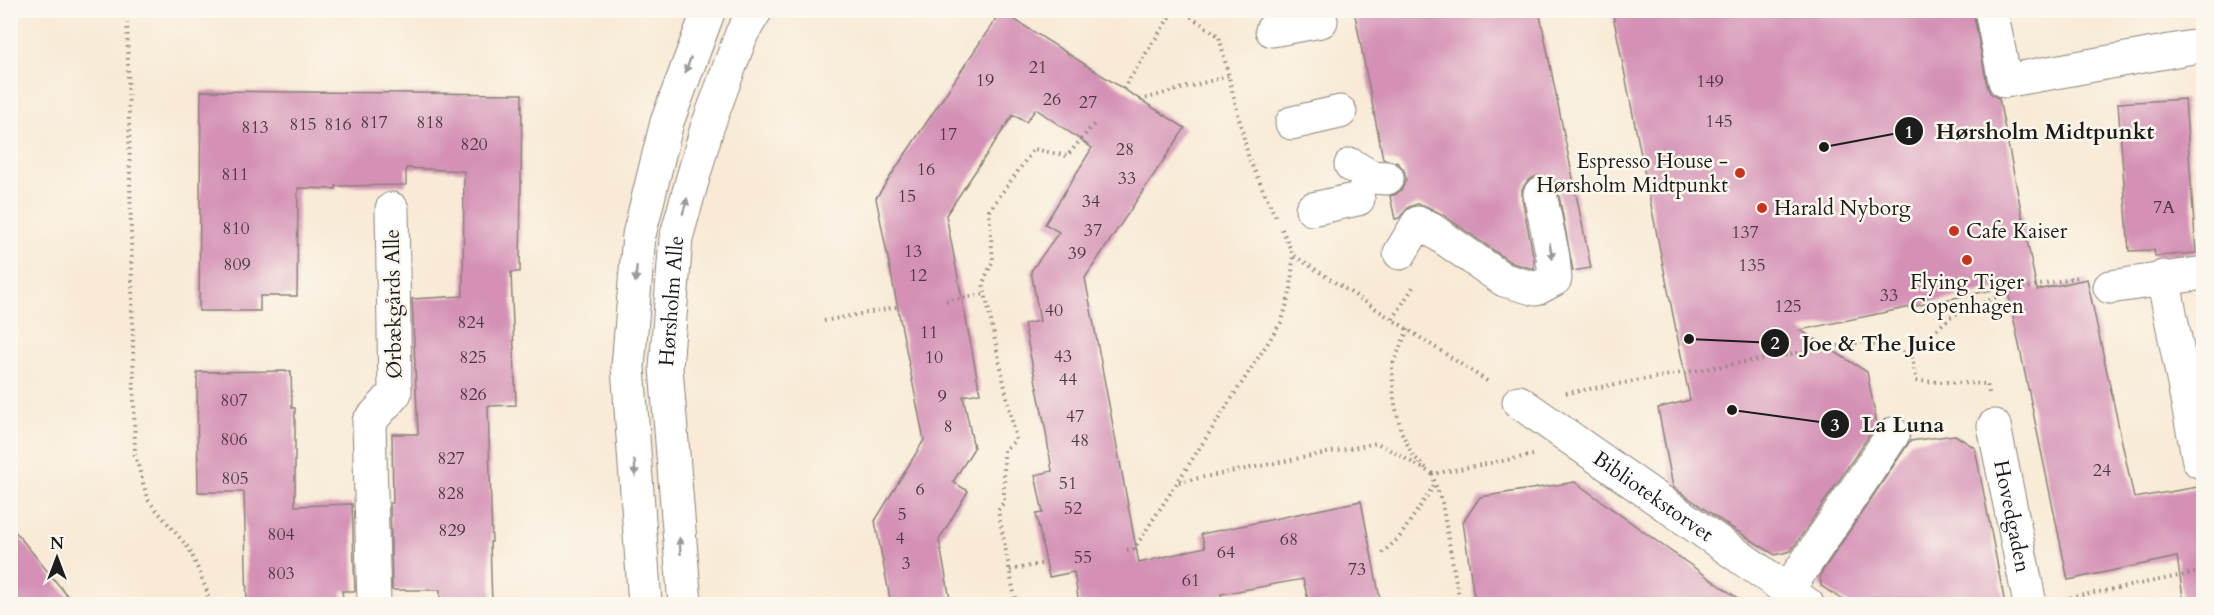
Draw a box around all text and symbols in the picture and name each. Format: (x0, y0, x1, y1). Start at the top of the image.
house number: 21 (1029, 55, 1047, 80)
one-way arrow (682, 56, 692, 74)
house number: 19 (976, 68, 994, 93)
house number: 149 (1696, 69, 1724, 94)
house number: 26 (1043, 87, 1061, 112)
house number: 27 (1079, 90, 1097, 115)
house number: 145 (1705, 109, 1733, 134)
house number: 817 (360, 110, 388, 135)
house number: 818 (416, 110, 444, 135)
callout: Hørsholm Midtpunkt (1894, 111, 2167, 151)
house number: 815 (289, 112, 317, 137)
house number: 816 (324, 112, 352, 137)
house number: 813 (241, 115, 269, 140)
text: Hørsholm Midtpunkt (1936, 117, 2154, 147)
text: 1 (1904, 120, 1914, 145)
house number: 17 (939, 122, 957, 147)
house number: 820 (460, 132, 488, 157)
house number: 28 (1116, 137, 1134, 162)
place label: Espresso House - Hørsholm Midtpunkt (1536, 147, 1728, 200)
house number: 16 (917, 157, 935, 182)
house number: 811 (221, 162, 249, 187)
house number: 33 (1118, 166, 1136, 191)
marker: Espresso House - Hørsholm Midtpunkt (1733, 166, 1747, 180)
house number: 15 (898, 184, 916, 209)
house number: 34 (1082, 189, 1100, 214)
place label: Harald Nyborg (1774, 194, 1911, 223)
house number: 7A (2153, 195, 2175, 220)
one-way arrow (681, 197, 690, 215)
marker: Harald Nyborg (1755, 201, 1769, 215)
house number: 810 (222, 216, 250, 241)
place label: Cafe Kaiser (1966, 217, 2068, 246)
house number: 37 (1084, 218, 1102, 243)
house number: 137 (1731, 220, 1759, 245)
marker: Cafe Kaiser (1947, 224, 1961, 238)
street label: Ørbækgårds Alle (378, 229, 409, 379)
street label: Hørsholm Alle (652, 235, 691, 367)
house number: 13 (904, 239, 922, 264)
house number: 39 (1068, 241, 1086, 266)
one-way arrow (1547, 242, 1556, 261)
house number: 809 (223, 252, 251, 277)
house number: 135 (1738, 253, 1766, 278)
marker: Flying Tiger Copenhagen (1960, 253, 1974, 267)
house number: 12 (909, 263, 927, 288)
one-way arrow (631, 264, 641, 283)
place label: Flying Tiger Copenhagen (1910, 268, 2024, 321)
house number: 33 (1880, 283, 1898, 308)
house number: 125 (1774, 294, 1802, 319)
house number: 40 (1045, 298, 1063, 323)
house number: 824 (457, 310, 485, 335)
house number: 11 (920, 320, 938, 345)
callout: Joe & The Juice (1760, 323, 1968, 363)
text: Joe & The Juice (1799, 329, 1956, 359)
text: 2 (1770, 331, 1780, 356)
house number: 43 (1054, 344, 1072, 369)
house number: 825 (459, 345, 487, 370)
house number: 10 (925, 345, 943, 370)
house number: 44 (1059, 367, 1077, 392)
house number: 826 (459, 382, 487, 407)
house number: 9 (937, 384, 947, 409)
house number: 807 (220, 388, 248, 413)
house number: 47 (1066, 404, 1084, 429)
callout: La Luna (1820, 404, 1956, 444)
text: La Luna (1862, 410, 1944, 440)
text: 3 (1830, 413, 1840, 438)
house number: 8 (943, 414, 953, 439)
house number: 806 (220, 427, 248, 452)
house number: 48 (1071, 428, 1089, 453)
street label: Bibliotekstorvet (1587, 444, 1719, 549)
house number: 827 (437, 446, 465, 471)
street label: Hovedgaden (1986, 458, 2037, 575)
house number: 24 (2093, 458, 2111, 483)
one-way arrow (631, 459, 640, 478)
house number: 805 (221, 466, 249, 491)
house number: 51 (1059, 471, 1077, 496)
house number: 6 (915, 477, 925, 502)
house number: 828 (437, 481, 465, 506)
house number: 52 (1064, 496, 1082, 521)
house number: 5 (897, 502, 907, 527)
house number: 829 (438, 518, 466, 543)
house number: 804 (267, 522, 295, 547)
house number: 4 (895, 526, 905, 551)
house number: 68 (1280, 527, 1298, 552)
north arrow (27, 528, 87, 588)
text: N (50, 533, 64, 555)
one-way arrow (675, 537, 685, 556)
house number: 64 (1217, 540, 1235, 565)
house number: 55 (1074, 545, 1092, 570)
house number: 3 (901, 551, 911, 576)
house number: 73 (1348, 557, 1366, 582)
house number: 803 (267, 561, 295, 586)
house number: 61 (1182, 568, 1200, 593)

